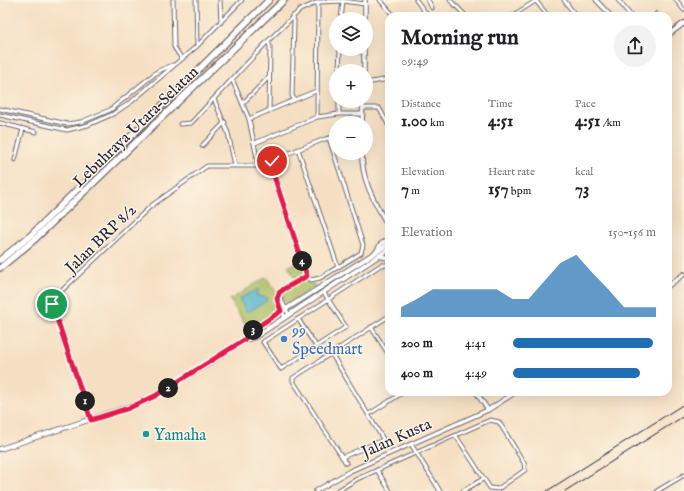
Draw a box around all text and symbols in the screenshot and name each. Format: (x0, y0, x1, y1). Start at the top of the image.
map controls (329, 12, 373, 160)
button: layers (329, 12, 373, 56)
text: Morning run (401, 24, 519, 52)
button: share (614, 25, 656, 67)
text: 09:49 (401, 53, 429, 70)
street label: Lebuhraya Utara–Selatan (70, 62, 204, 192)
button: + (329, 64, 373, 108)
text: Distance (401, 97, 441, 111)
text: Time (488, 97, 512, 111)
text: Pace (575, 97, 596, 111)
text: 1.00 (401, 111, 428, 132)
text: 4:51 (488, 111, 513, 132)
text: 4:51 (575, 111, 600, 132)
button: − (329, 116, 373, 160)
text: km (428, 116, 444, 130)
text: /km (600, 116, 621, 130)
pin (255, 144, 289, 178)
icon: check (261, 150, 283, 172)
text: Elevation (401, 165, 445, 179)
text: Heart rate (488, 165, 535, 179)
text: kcal (575, 165, 593, 179)
text: 7 (401, 179, 409, 200)
text: 157 (488, 179, 508, 200)
text: 73 (575, 179, 589, 200)
text: m (409, 184, 420, 198)
text: bpm (508, 184, 531, 198)
street label: Jalan BRP 8/2 (60, 201, 141, 280)
text: Elevation (401, 224, 453, 241)
text: 150–156 m (608, 224, 656, 241)
pin: 4 (292, 251, 312, 271)
text: 4 (299, 254, 305, 268)
pin (35, 287, 69, 321)
icon: arrive (41, 293, 63, 315)
pin: 3 (243, 320, 263, 340)
place label: 99 Speedmart (291, 322, 363, 360)
text: 3 (251, 323, 255, 337)
marker: 99 Speedmart (279, 334, 289, 344)
text: 200 m (401, 335, 433, 352)
text: 4:41 (465, 335, 486, 352)
text: 400 m (401, 365, 433, 382)
text: 4:49 (465, 365, 487, 382)
pin: 2 (158, 378, 178, 398)
text: 2 (165, 381, 171, 395)
pin: 1 (75, 391, 95, 411)
text: 1 (83, 394, 87, 408)
street label: Jalan Kusta (357, 415, 435, 464)
place label: Yamaha (154, 426, 206, 446)
marker: Yamaha (141, 429, 151, 439)

